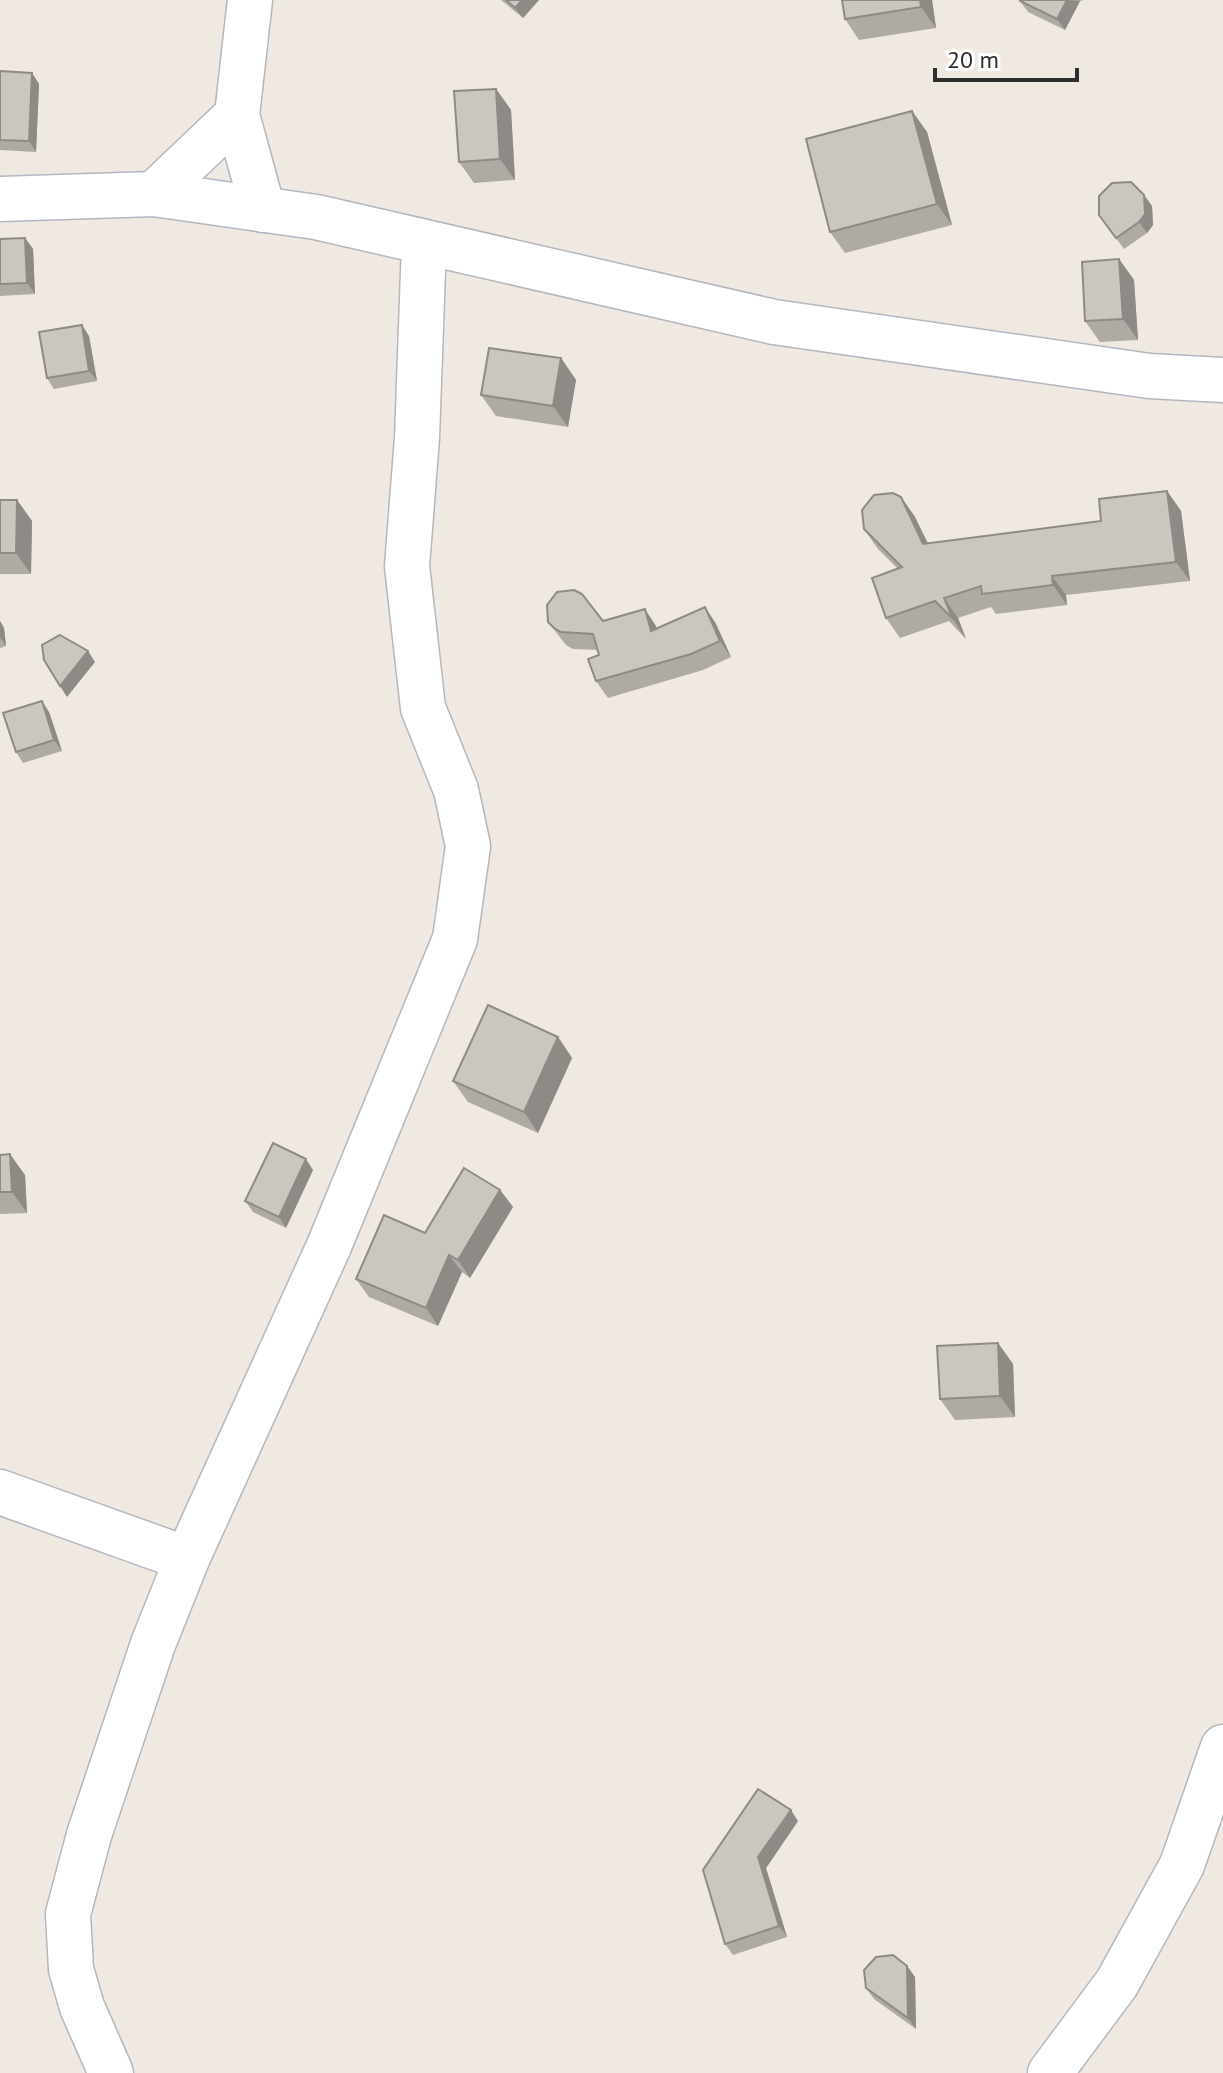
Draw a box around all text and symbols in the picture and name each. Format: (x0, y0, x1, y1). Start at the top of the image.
scale bar (935, 32, 1077, 82)
text: 20 m (947, 44, 999, 75)

